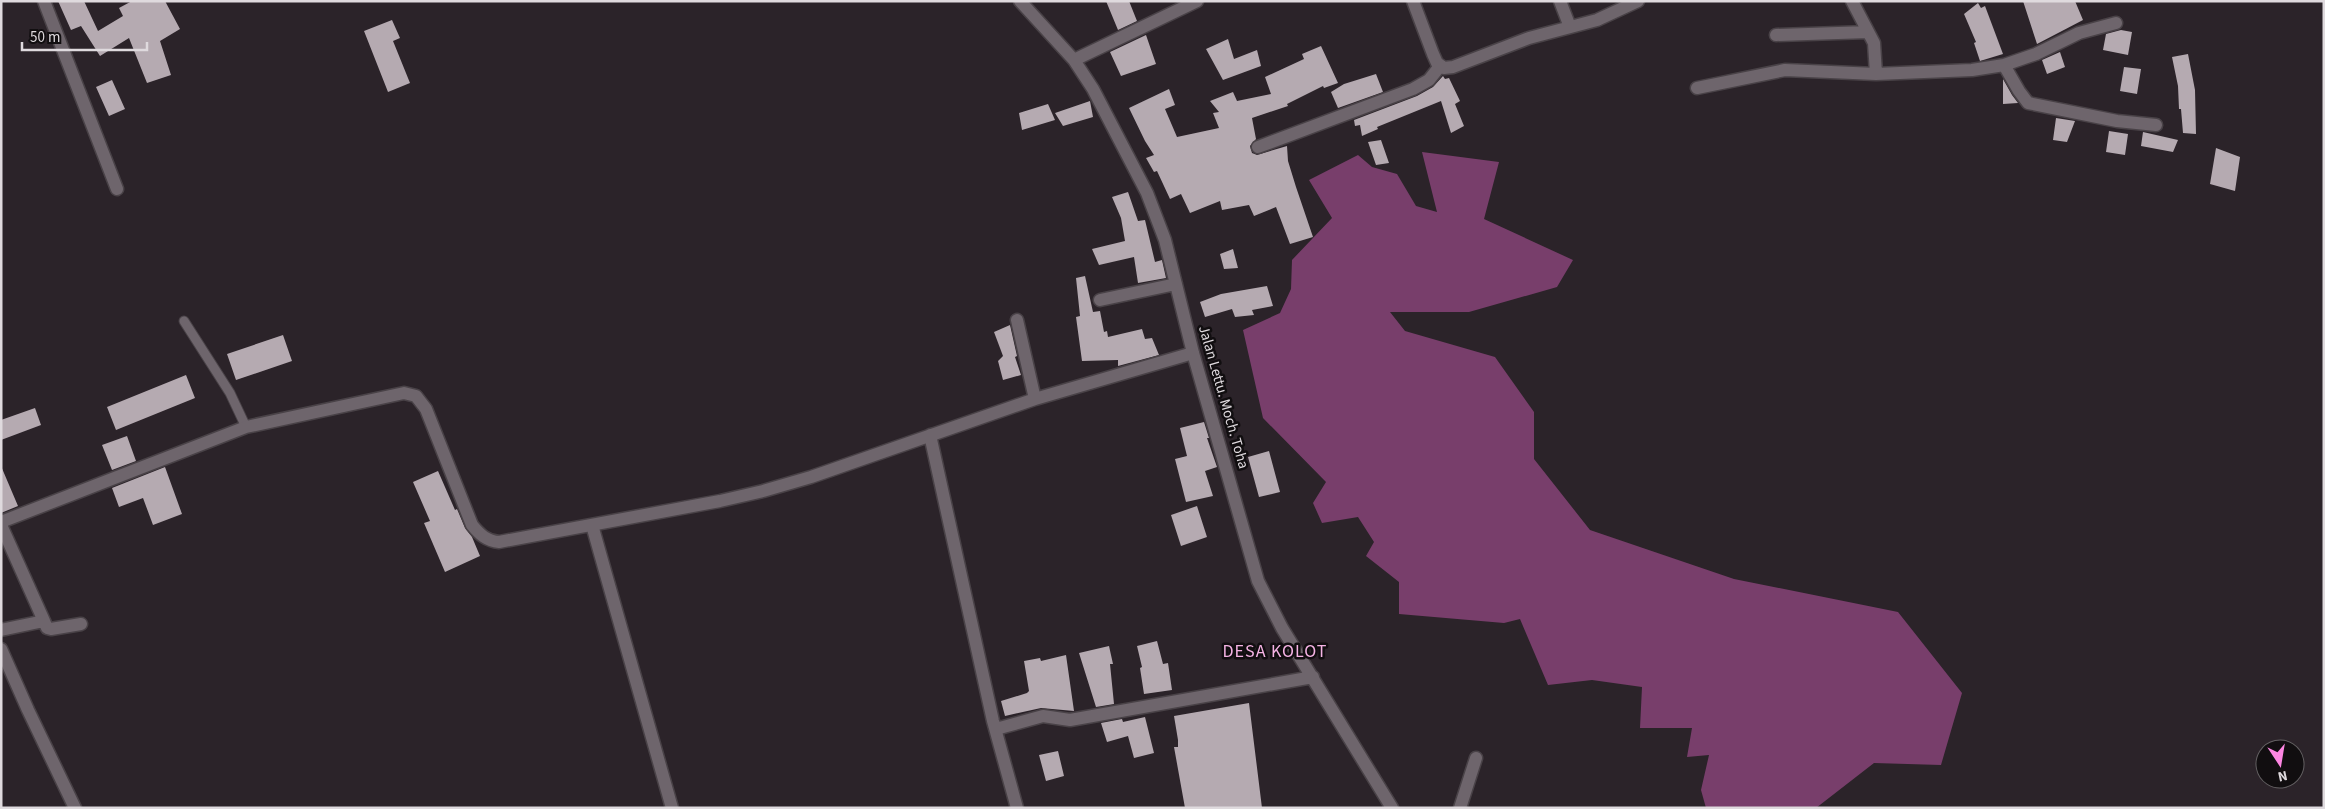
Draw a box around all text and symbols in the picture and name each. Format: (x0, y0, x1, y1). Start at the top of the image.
scale bar (22, 20, 148, 52)
text: 50 m (30, 27, 60, 48)
street label: Jalan Lettu. Moch. Toha (1193, 323, 1254, 471)
district label: DESA KOLOT (1222, 639, 1328, 664)
north arrow (2255, 739, 2305, 789)
text: N (2276, 765, 2289, 786)

